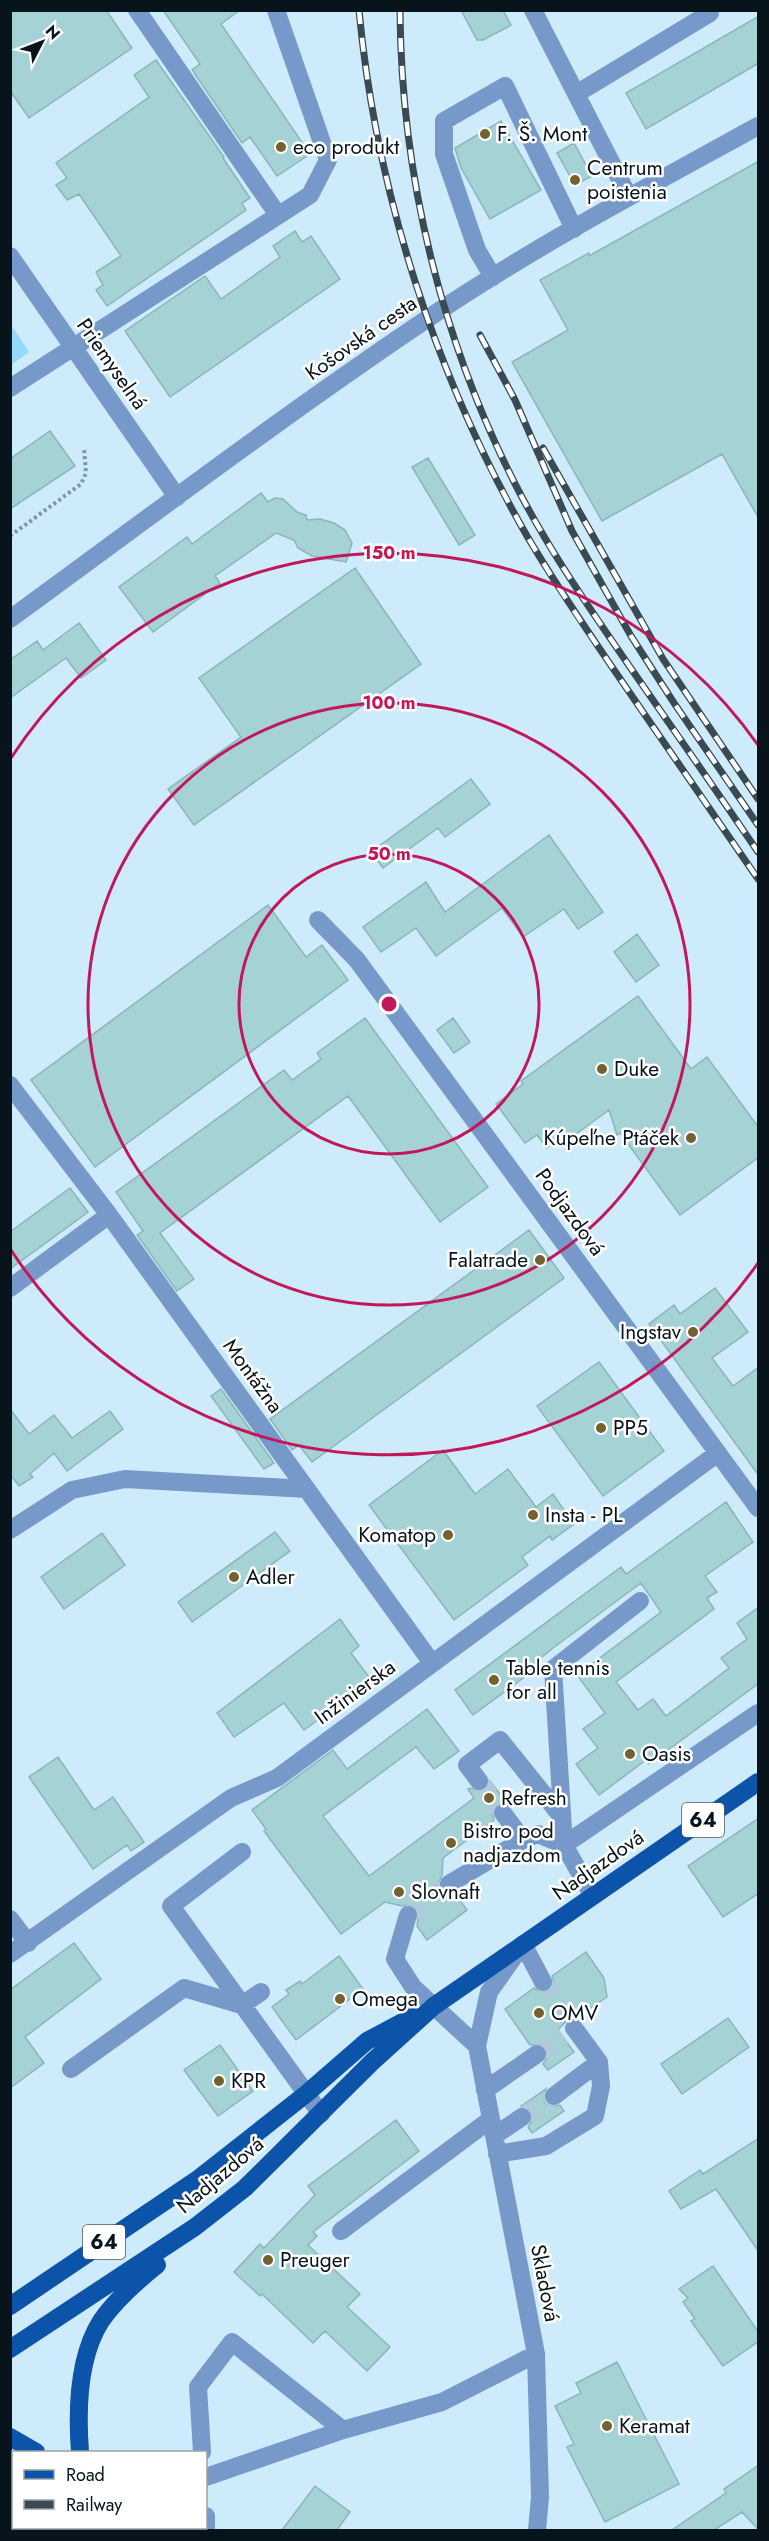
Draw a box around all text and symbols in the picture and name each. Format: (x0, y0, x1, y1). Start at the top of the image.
north arrow (12, 12, 72, 72)
text: N (40, 20, 66, 45)
place label: F. Š. Mont (497, 119, 587, 149)
marker: F. Š. Mont (478, 127, 492, 141)
place label: eco produkt (293, 132, 399, 162)
marker: eco produkt (274, 140, 288, 154)
place label: Centrum poistenia (587, 153, 667, 207)
marker: Centrum poistenia (568, 173, 582, 187)
street label: Košovská cesta (299, 288, 423, 388)
street label: Priemyselná (69, 312, 155, 416)
text: 150 m (363, 540, 415, 566)
text: 100 m (362, 690, 416, 716)
text: 50 m (367, 841, 411, 867)
centre of rings (379, 994, 399, 1014)
place label: Duke (614, 1054, 659, 1084)
marker: Duke (595, 1062, 609, 1076)
place label: Kúpeľne Ptáček (544, 1123, 680, 1153)
marker: Kúpeľne Ptáček (684, 1131, 698, 1145)
street label: Podjazdová (528, 1162, 612, 1262)
place label: Falatrade (448, 1245, 528, 1275)
marker: Falatrade (533, 1253, 547, 1267)
place label: Ingstav (620, 1317, 682, 1347)
marker: Ingstav (686, 1325, 700, 1339)
street label: Montážna (216, 1333, 290, 1419)
place label: PP5 (613, 1413, 648, 1443)
marker: PP5 (594, 1421, 608, 1435)
place label: Insta - PL (545, 1500, 623, 1530)
marker: Insta - PL (526, 1508, 540, 1522)
place label: Komatop (358, 1520, 436, 1550)
marker: Komatop (441, 1528, 455, 1542)
place label: Adler (246, 1562, 295, 1592)
marker: Adler (227, 1570, 241, 1584)
street label: Inžinierska (308, 1652, 402, 1732)
place label: Table tennis for all (506, 1653, 610, 1707)
marker: Table tennis for all (487, 1673, 501, 1687)
place label: Oasis (642, 1739, 691, 1769)
marker: Oasis (623, 1747, 637, 1761)
place label: Refresh (501, 1783, 567, 1813)
marker: Refresh (482, 1791, 496, 1805)
road number: 64 (682, 1803, 724, 1837)
place label: Bistro pod nadjazdom (463, 1816, 561, 1870)
street label: Nadjazdová (546, 1822, 650, 1908)
marker: Bistro pod nadjazdom (444, 1836, 458, 1850)
place label: Slovnaft (411, 1877, 480, 1907)
marker: Slovnaft (392, 1885, 406, 1899)
place label: Omega (352, 1984, 418, 2014)
marker: Omega (333, 1992, 347, 2006)
place label: OMV (551, 1998, 599, 2028)
marker: OMV (532, 2006, 546, 2020)
place label: KPR (231, 2066, 266, 2096)
marker: KPR (212, 2074, 226, 2088)
street label: Nadjazdová (170, 2129, 270, 2221)
road number: 64 (83, 2225, 125, 2259)
street label: Skladová (523, 2242, 567, 2324)
place label: Preuger (280, 2245, 351, 2275)
marker: Preuger (261, 2253, 275, 2267)
place label: Keramat (619, 2411, 690, 2441)
marker: Keramat (600, 2419, 614, 2433)
legend (12, 2451, 207, 2529)
text: Road (66, 2462, 105, 2488)
text: Railway (66, 2492, 122, 2518)

